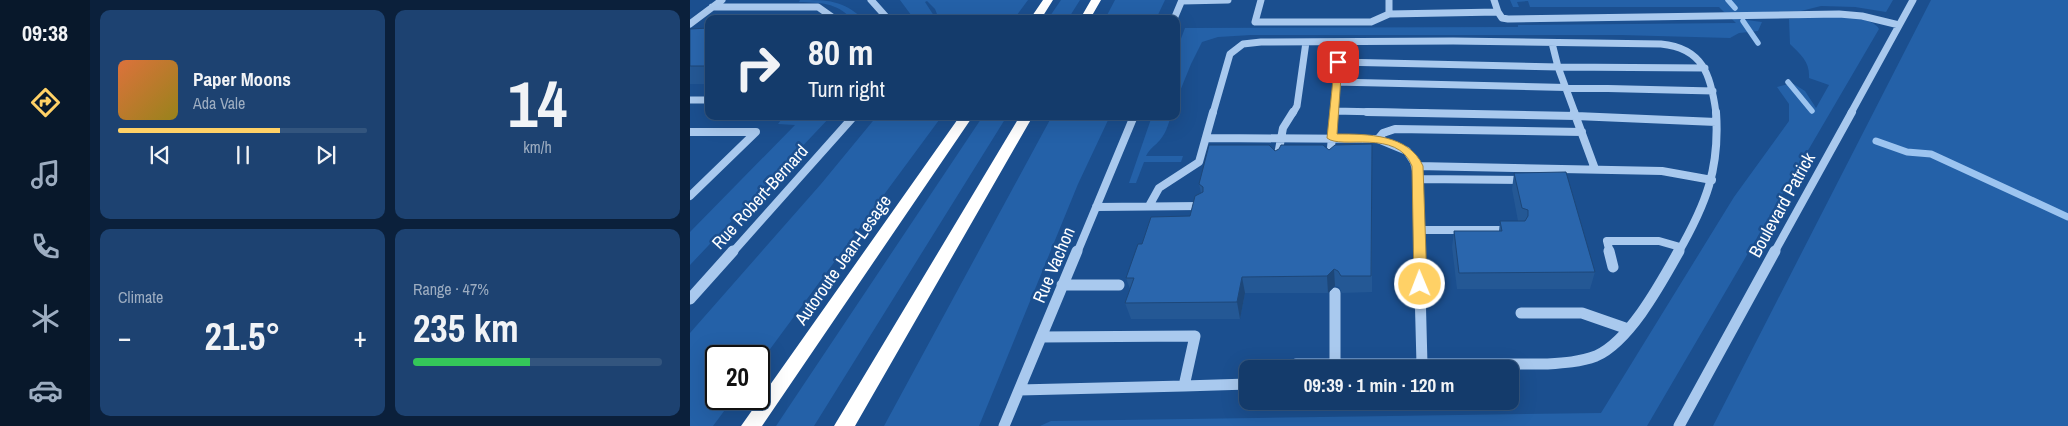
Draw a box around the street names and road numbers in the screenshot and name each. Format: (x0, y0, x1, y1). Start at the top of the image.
street label: Rue Robert-Bernard (706, 139, 813, 254)
street label: Boulevard Patrick (1742, 147, 1821, 262)
street label: Autoroute Jean-Lesage (788, 190, 897, 331)
street label: Rue Vachon (1026, 223, 1081, 307)

